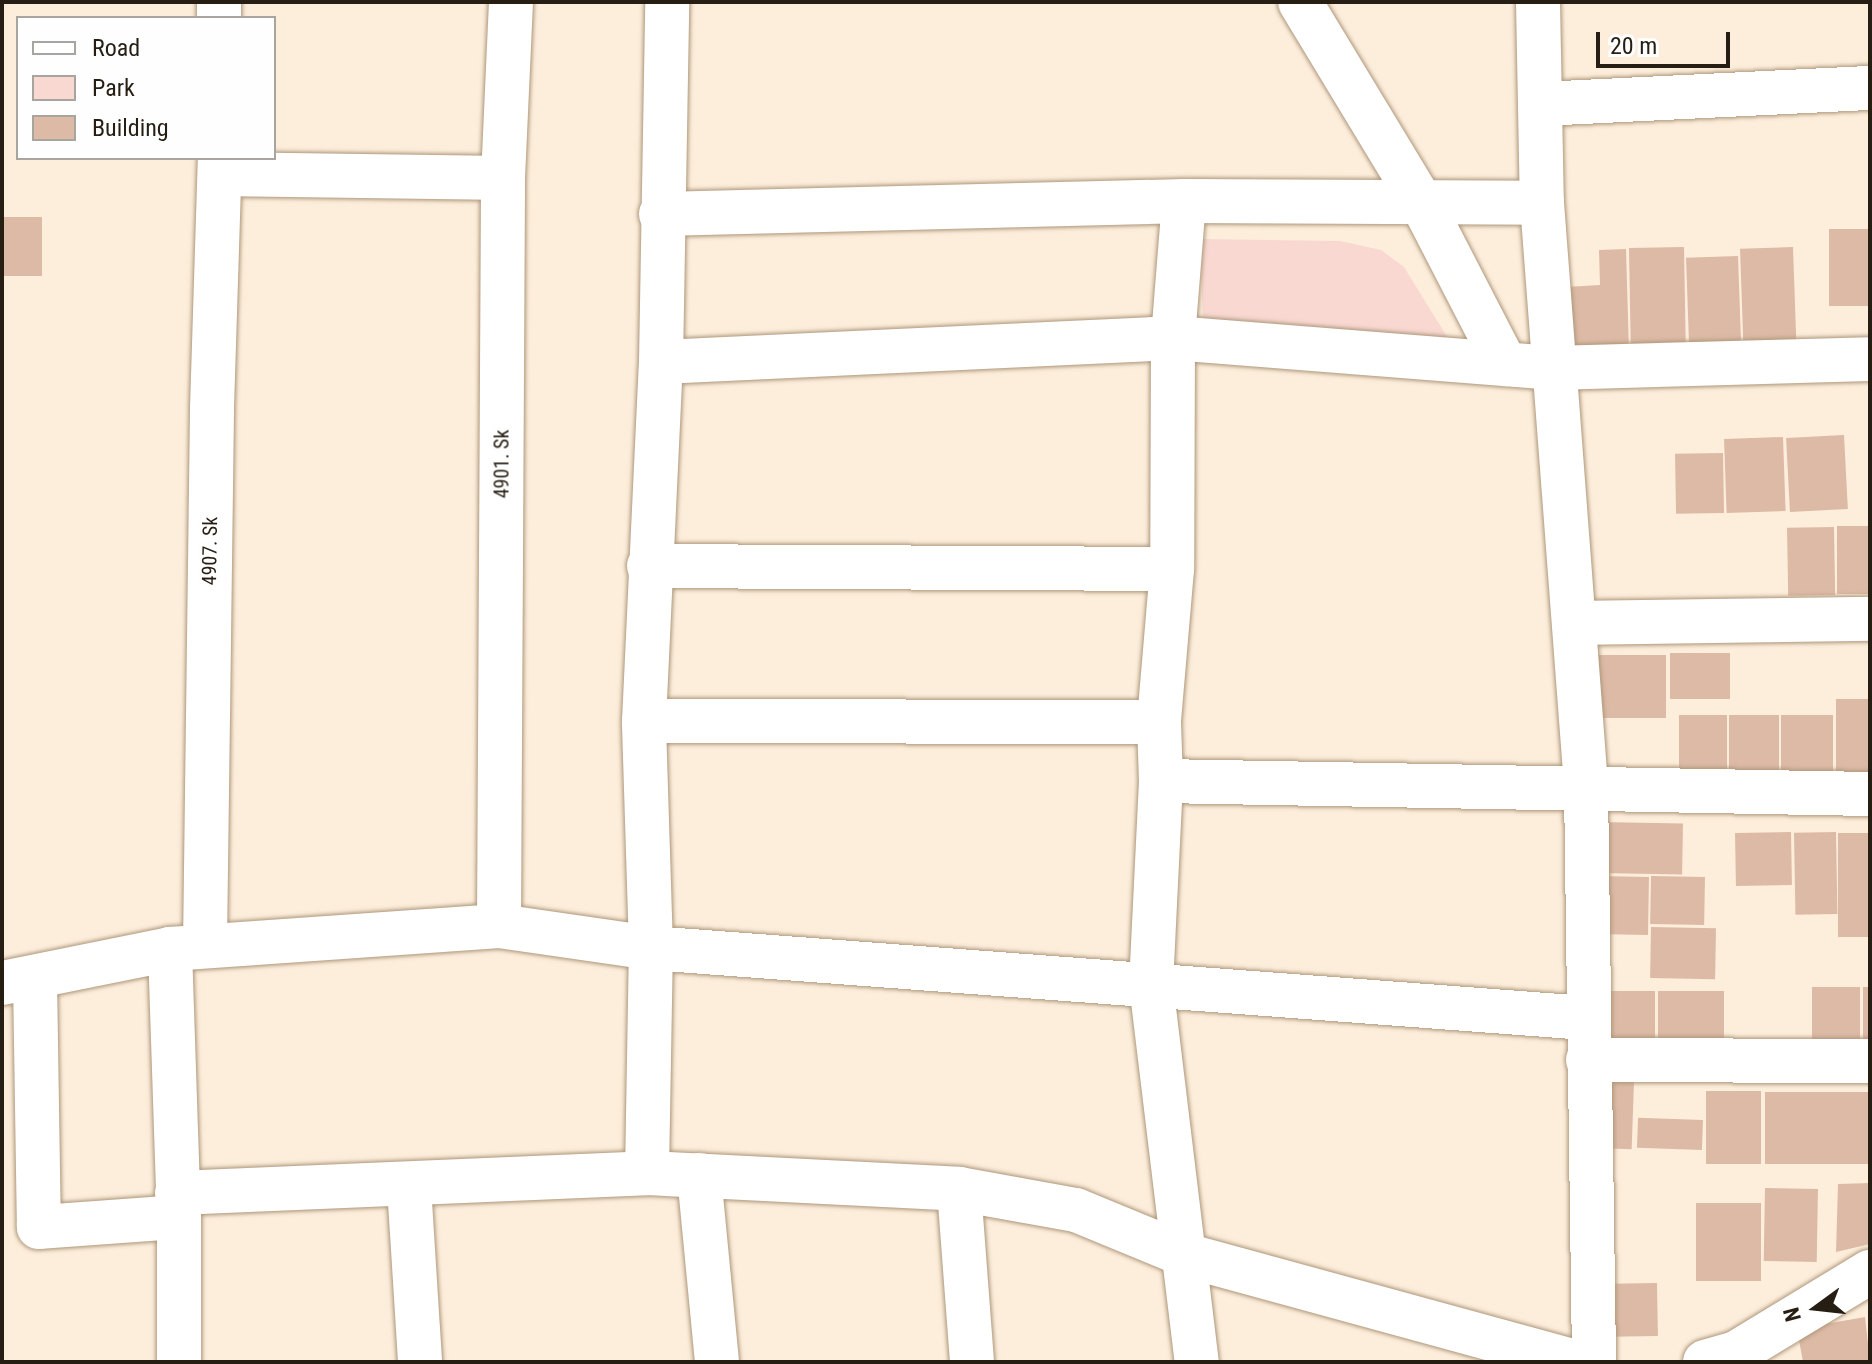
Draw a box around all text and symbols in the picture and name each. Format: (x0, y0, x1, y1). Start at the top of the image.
legend (16, 16, 276, 160)
scale bar (1600, 16, 1734, 66)
text: 20 m (1610, 32, 1657, 60)
text: Road (92, 34, 140, 62)
text: Park (92, 74, 135, 102)
text: Building (92, 114, 169, 142)
street label: 4901. Sk (490, 430, 514, 498)
street label: 4907. Sk (197, 516, 223, 586)
north arrow (1776, 1268, 1856, 1348)
text: N (1779, 1305, 1806, 1324)

